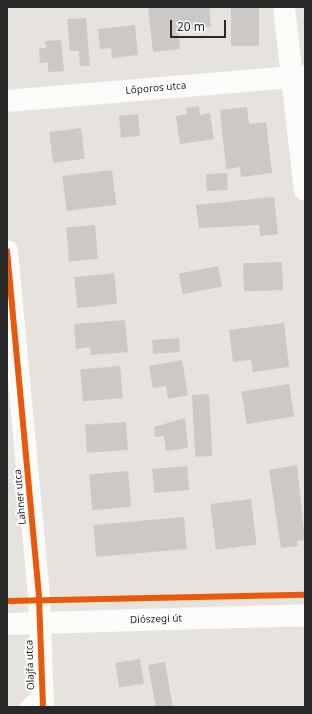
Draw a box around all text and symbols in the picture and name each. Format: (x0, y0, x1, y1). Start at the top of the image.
scale bar (172, 12, 228, 38)
text: 20 m (177, 18, 205, 35)
street label: Lőporos utca (125, 79, 187, 97)
street label: Lahner utca (12, 469, 28, 525)
street label: Diószegi út (130, 612, 182, 626)
street label: Olajfa utca (23, 640, 37, 690)

